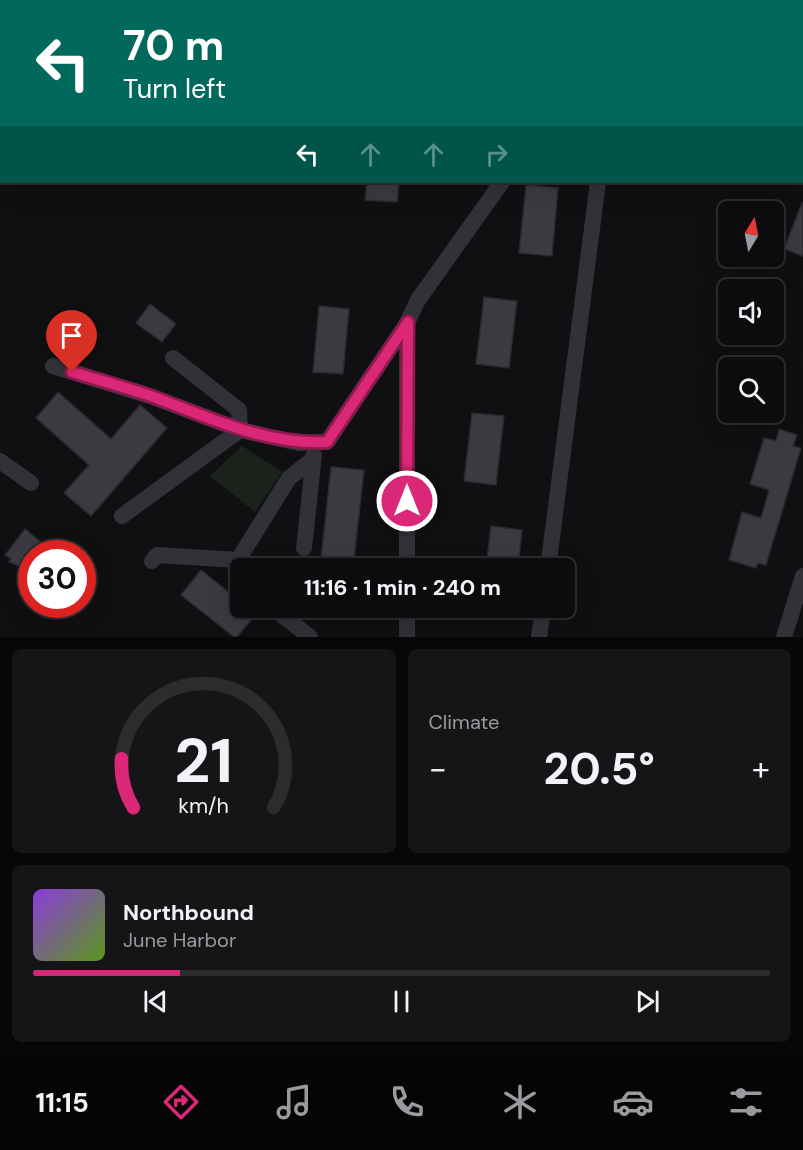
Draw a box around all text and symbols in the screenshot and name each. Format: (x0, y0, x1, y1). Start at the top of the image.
text: 70 m (123, 18, 224, 73)
icon: left (24, 24, 102, 102)
text: Turn left (123, 71, 226, 106)
icon: left (291, 138, 324, 171)
icon: ahead (354, 138, 387, 171)
icon: ahead (417, 138, 450, 171)
icon: right (480, 138, 513, 171)
north arrow (718, 201, 784, 267)
map controls (718, 201, 784, 423)
button: sound (718, 279, 784, 345)
pin (46, 310, 97, 372)
icon: arrive (55, 319, 88, 352)
button: search (718, 357, 784, 423)
position arrow (375, 469, 439, 533)
speed limit sign: 30 (18, 540, 96, 618)
text: 11:16 · 1 min · 240 m (304, 573, 501, 602)
text: Climate (429, 709, 499, 735)
text: 21 (174, 720, 233, 801)
text: 20.5° (544, 739, 655, 798)
text: − (429, 747, 447, 790)
text: + (752, 747, 770, 790)
text: km/h (178, 792, 229, 820)
text: Northbound (123, 898, 254, 927)
text: June Harbor (123, 927, 236, 953)
icon: previous (139, 985, 172, 1018)
icon: pause (385, 985, 418, 1018)
icon: next (631, 985, 664, 1018)
icon: directions (160, 1081, 202, 1123)
icon: music (273, 1081, 315, 1123)
icon: phone (386, 1081, 428, 1123)
icon: climate (499, 1081, 541, 1123)
icon: car (612, 1081, 654, 1123)
icon: filters (725, 1081, 767, 1123)
text: 11:15 (36, 1085, 89, 1120)

